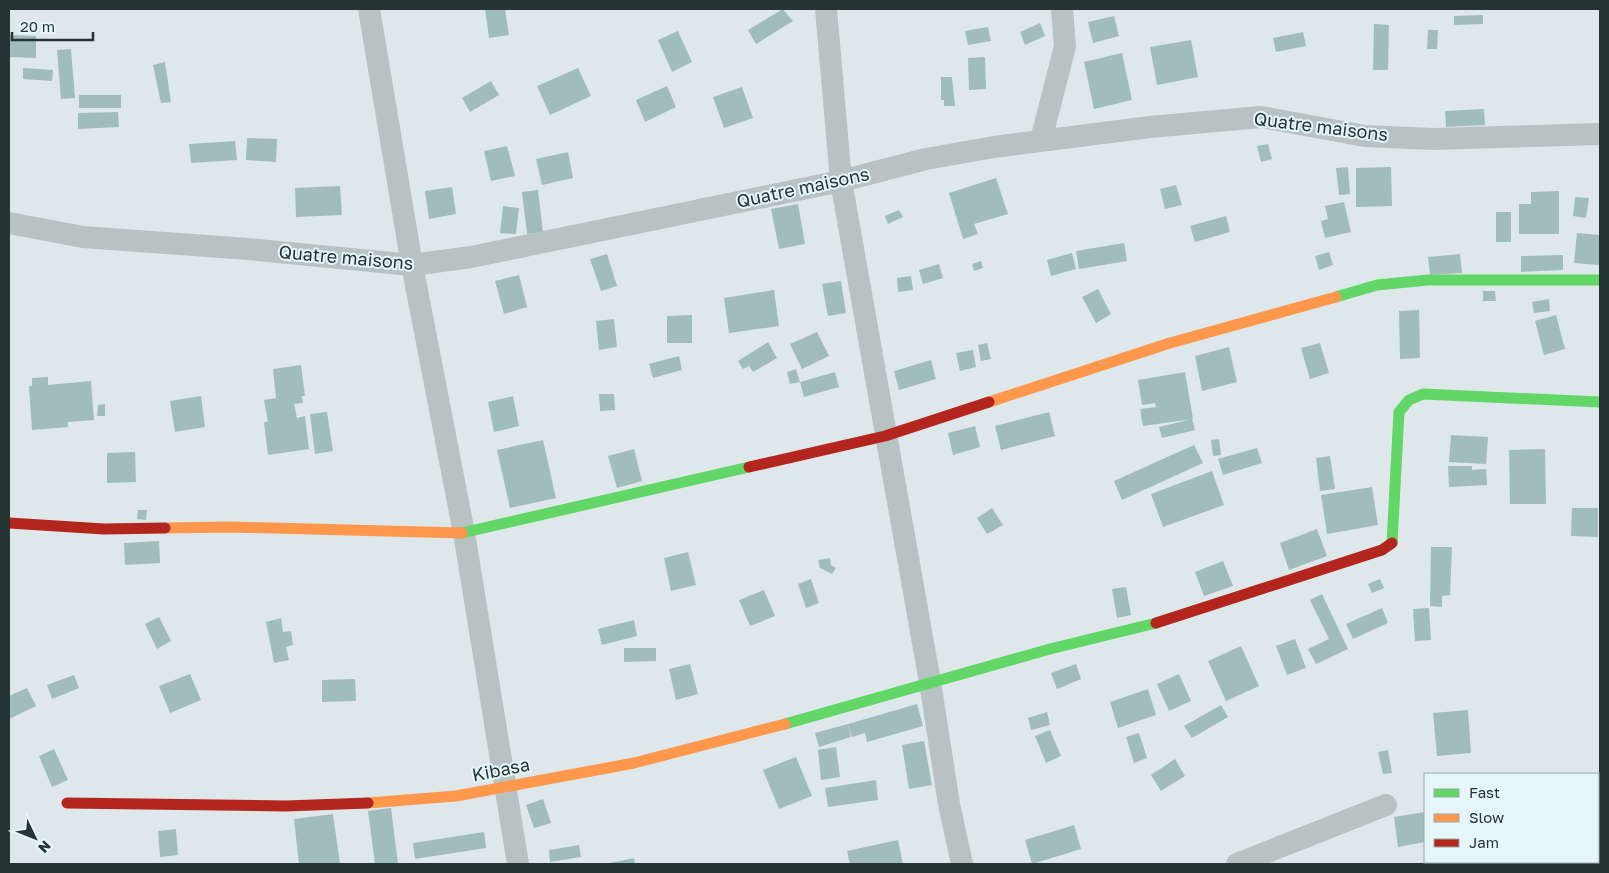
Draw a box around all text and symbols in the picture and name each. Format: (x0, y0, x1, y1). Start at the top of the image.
scale bar (12, 10, 94, 42)
text: 20 m (20, 17, 55, 35)
street label: Quatre maisons (1253, 107, 1389, 145)
street label: Quatre maisons (734, 162, 871, 212)
street label: Quatre maisons (278, 240, 414, 274)
street label: Kibasa (470, 753, 531, 785)
legend (1424, 773, 1599, 863)
text: Fast (1469, 783, 1500, 801)
text: Slow (1469, 808, 1504, 826)
north arrow (10, 813, 60, 863)
text: Jam (1469, 833, 1499, 851)
text: N (35, 838, 55, 857)

